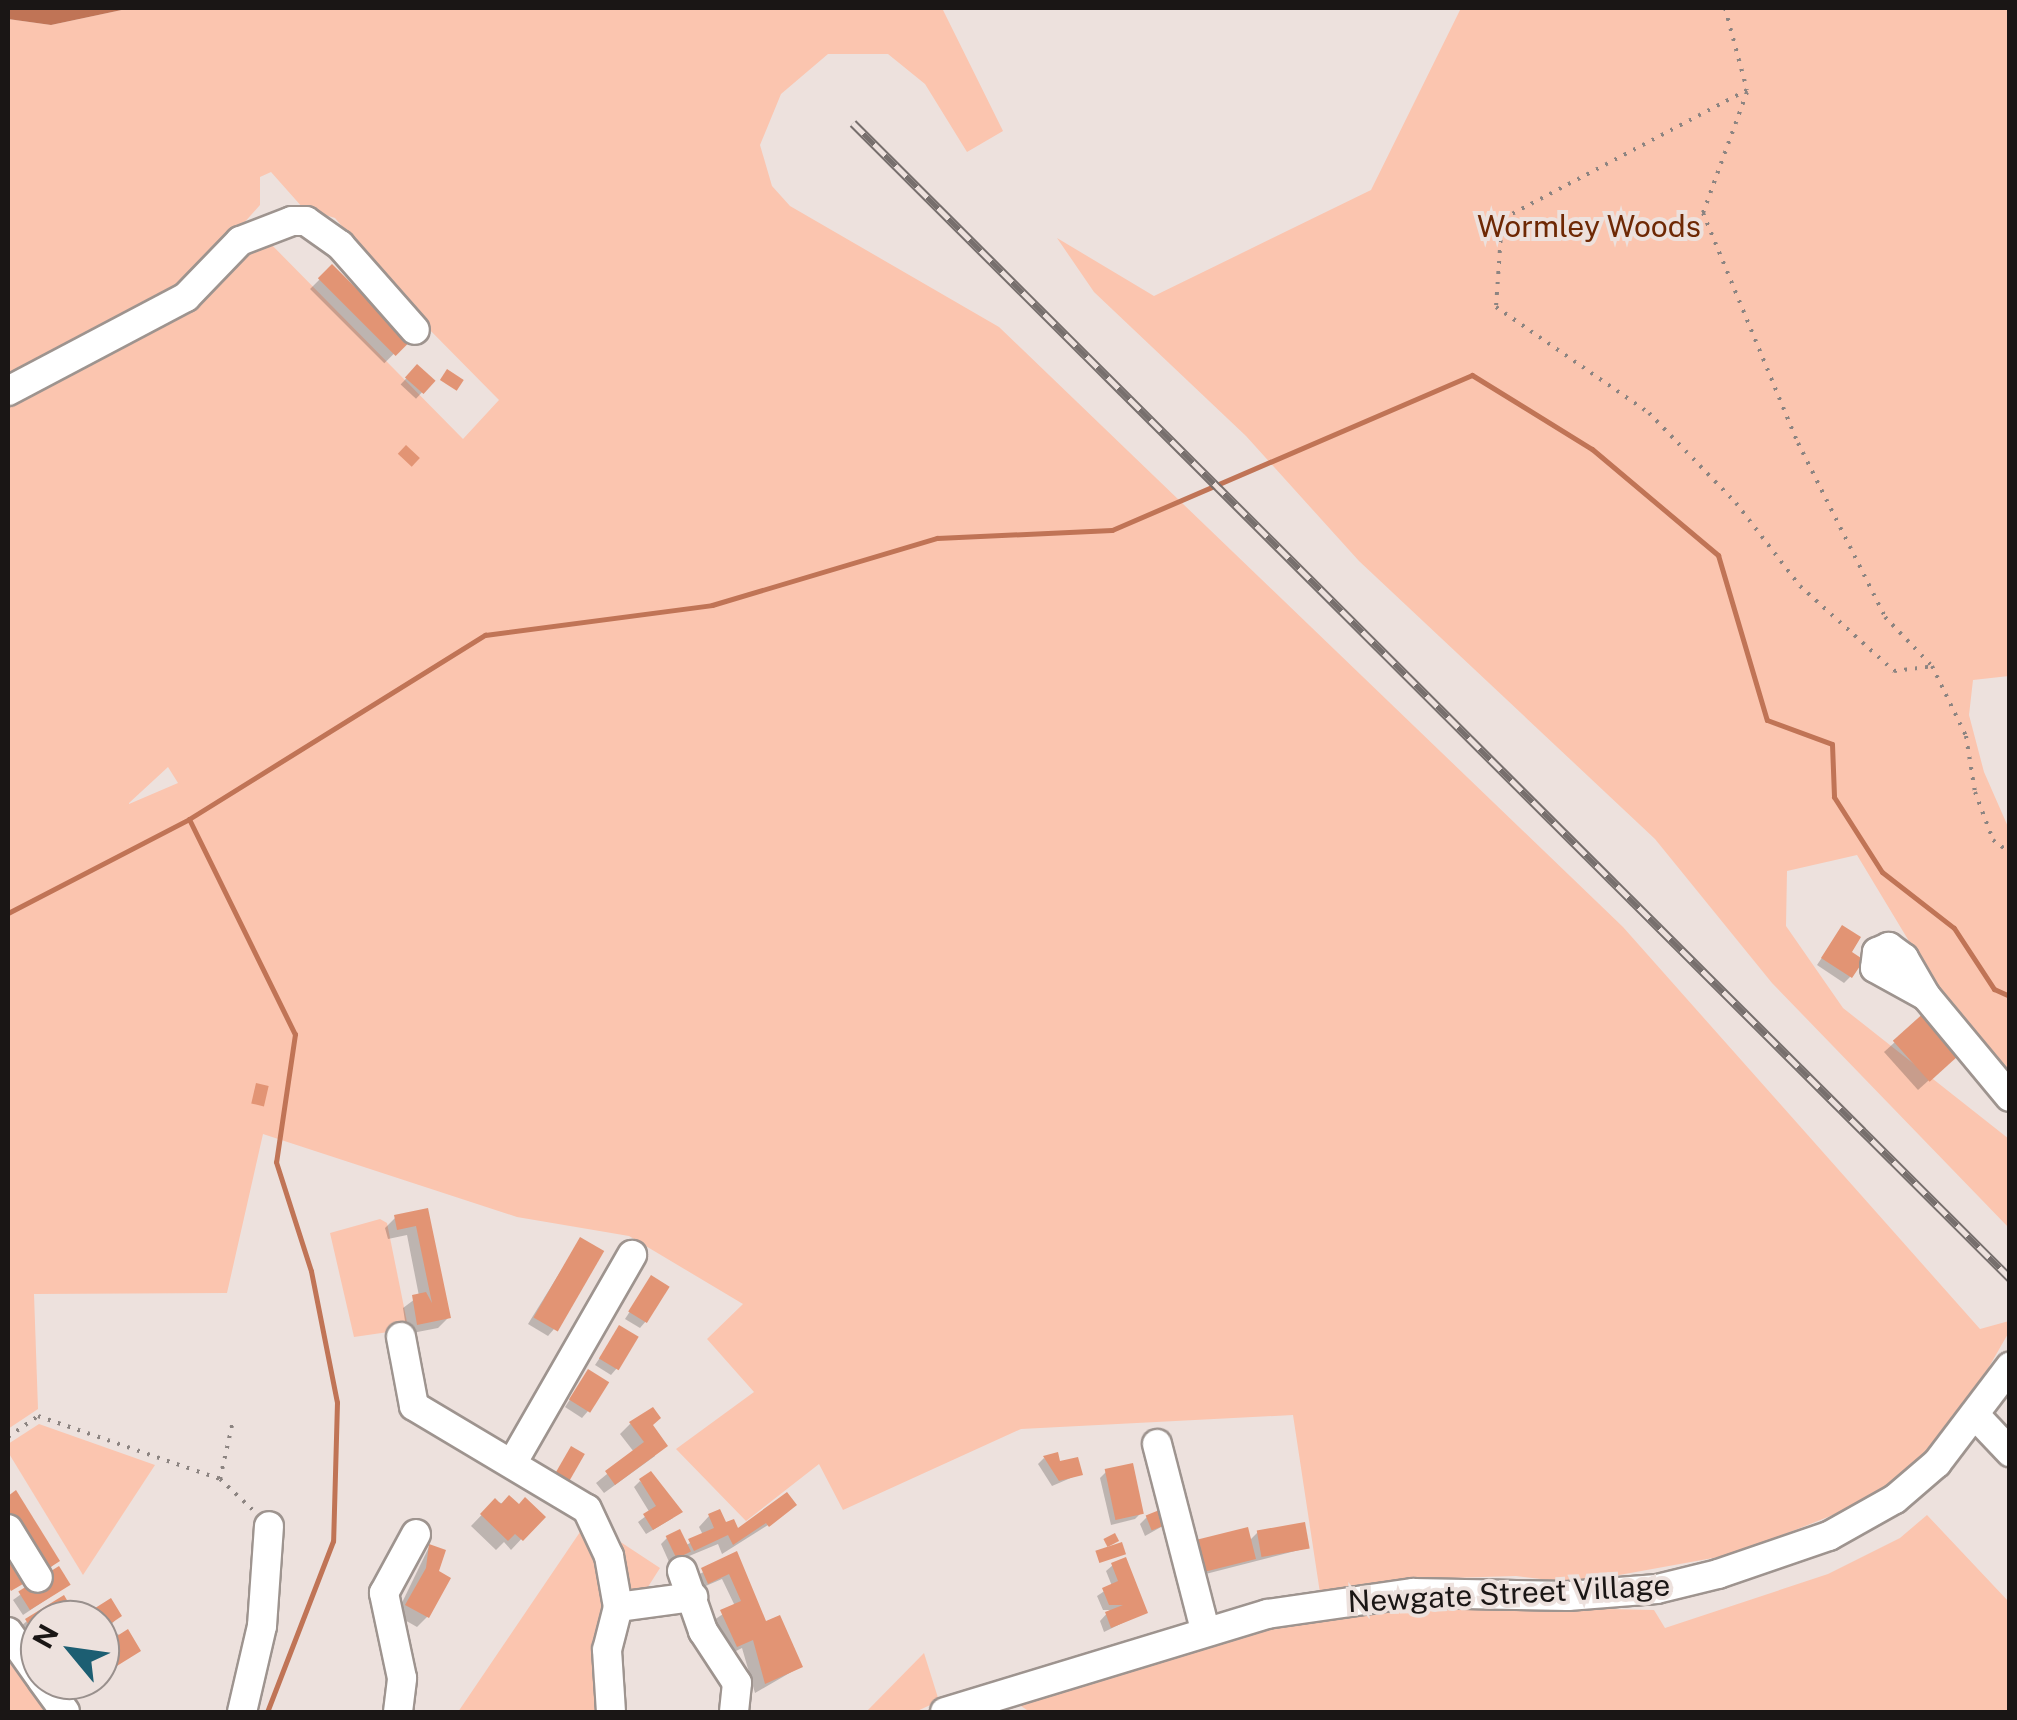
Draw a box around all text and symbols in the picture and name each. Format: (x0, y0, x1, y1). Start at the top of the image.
park label: Wormley Woods (1477, 208, 1701, 244)
street label: Newgate Street Village (1346, 1567, 1672, 1619)
north arrow (20, 1600, 120, 1700)
text: N (25, 1619, 65, 1654)

